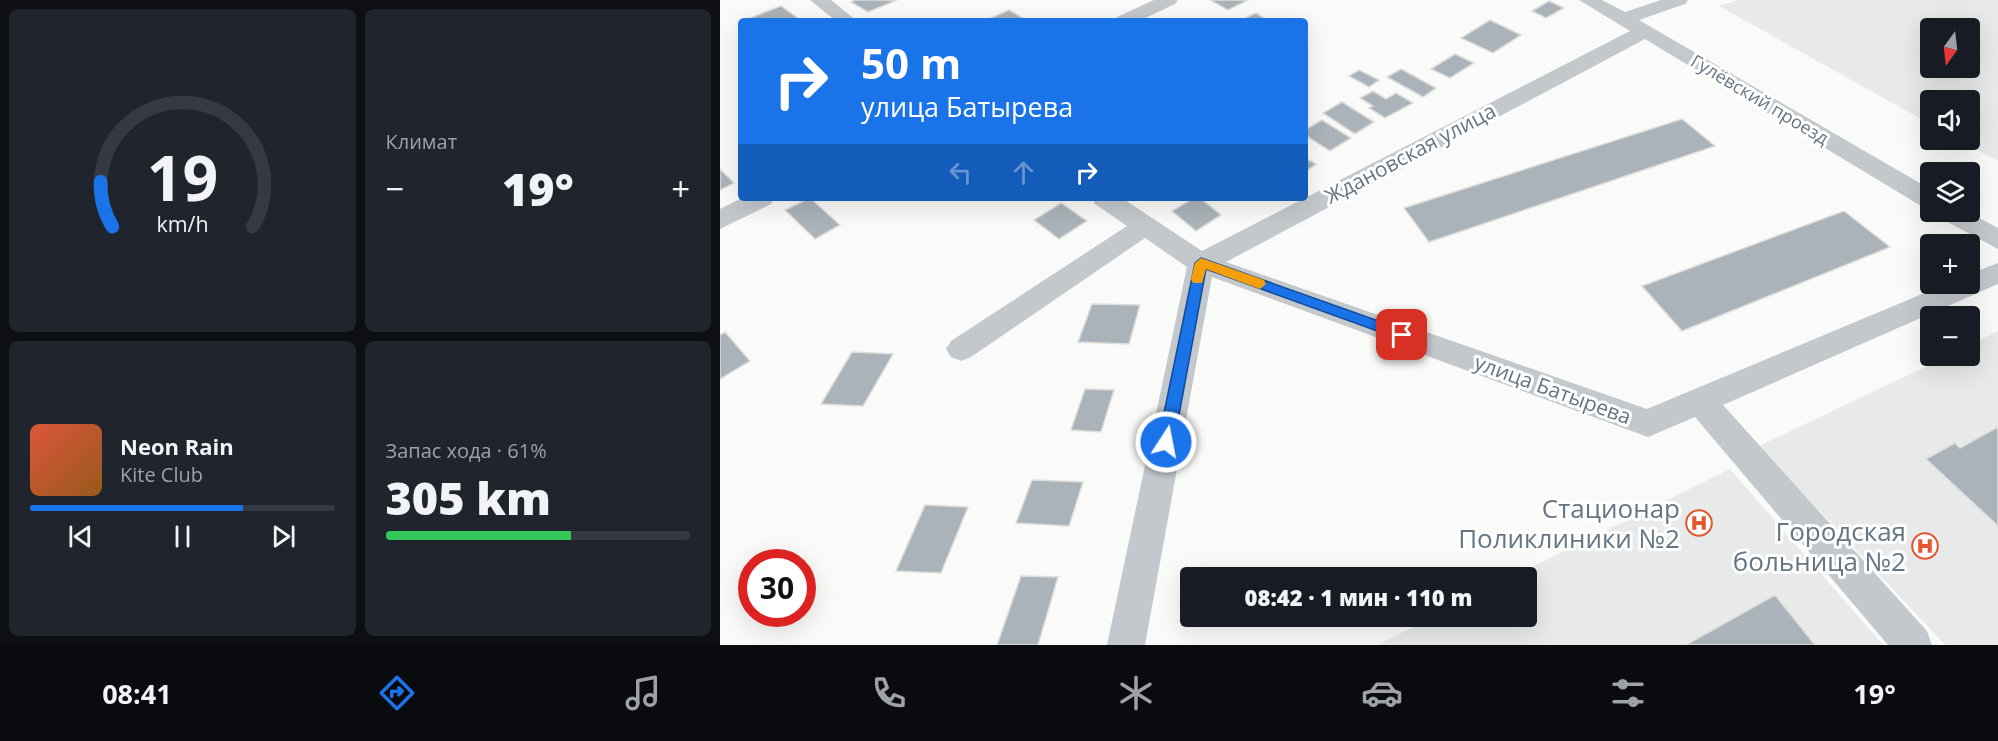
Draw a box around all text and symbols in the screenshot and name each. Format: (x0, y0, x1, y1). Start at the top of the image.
north arrow (1920, 18, 1980, 78)
map controls (1920, 18, 1980, 366)
text: 50 m (861, 34, 961, 91)
icon: right (762, 42, 840, 120)
street label: Гулёвский проезд (1687, 48, 1833, 150)
text: улица Батырева (861, 88, 1073, 125)
button: sound (1920, 90, 1980, 150)
street label: Ждановская улица (1320, 96, 1500, 210)
text: Климат (386, 128, 457, 155)
text: 19 (147, 134, 218, 219)
icon: left (944, 156, 977, 189)
icon: ahead (1007, 156, 1040, 189)
icon: right (1070, 156, 1103, 189)
text: 19° (502, 158, 574, 219)
button: layers (1920, 162, 1980, 222)
text: − (386, 166, 404, 211)
text: + (671, 166, 690, 211)
text: km/h (156, 210, 208, 239)
button: + (1920, 234, 1980, 294)
button: − (1920, 306, 1980, 366)
pin (1376, 309, 1427, 360)
icon: arrive (1385, 318, 1418, 351)
street label: улица Батырева (1471, 348, 1635, 430)
position arrow (1134, 410, 1198, 474)
text: Neon Rain (120, 431, 234, 461)
text: Запас хода · 61% (386, 437, 547, 464)
text: Kite Club (120, 461, 203, 488)
text: 305 km (386, 467, 551, 528)
place label: Стационар Поликлиники №2 (1458, 490, 1680, 556)
hospital icon: Стационар Поликлиники №2 (1684, 508, 1714, 538)
place label: Городская больница №2 (1733, 513, 1906, 579)
icon: previous (64, 520, 97, 553)
icon: pause (166, 520, 199, 553)
icon: next (267, 520, 300, 553)
hospital icon: Городская больница №2 (1910, 531, 1940, 561)
speed limit sign: 30 (738, 549, 816, 627)
text: 08:42 · 1 мин · 110 m (1245, 582, 1472, 612)
icon: directions (376, 672, 418, 714)
icon: music (622, 672, 664, 714)
icon: phone (868, 672, 910, 714)
icon: climate (1115, 672, 1157, 714)
icon: car (1361, 672, 1403, 714)
icon: filters (1607, 672, 1649, 714)
text: 08:41 (102, 675, 172, 712)
text: 19° (1853, 675, 1896, 712)

